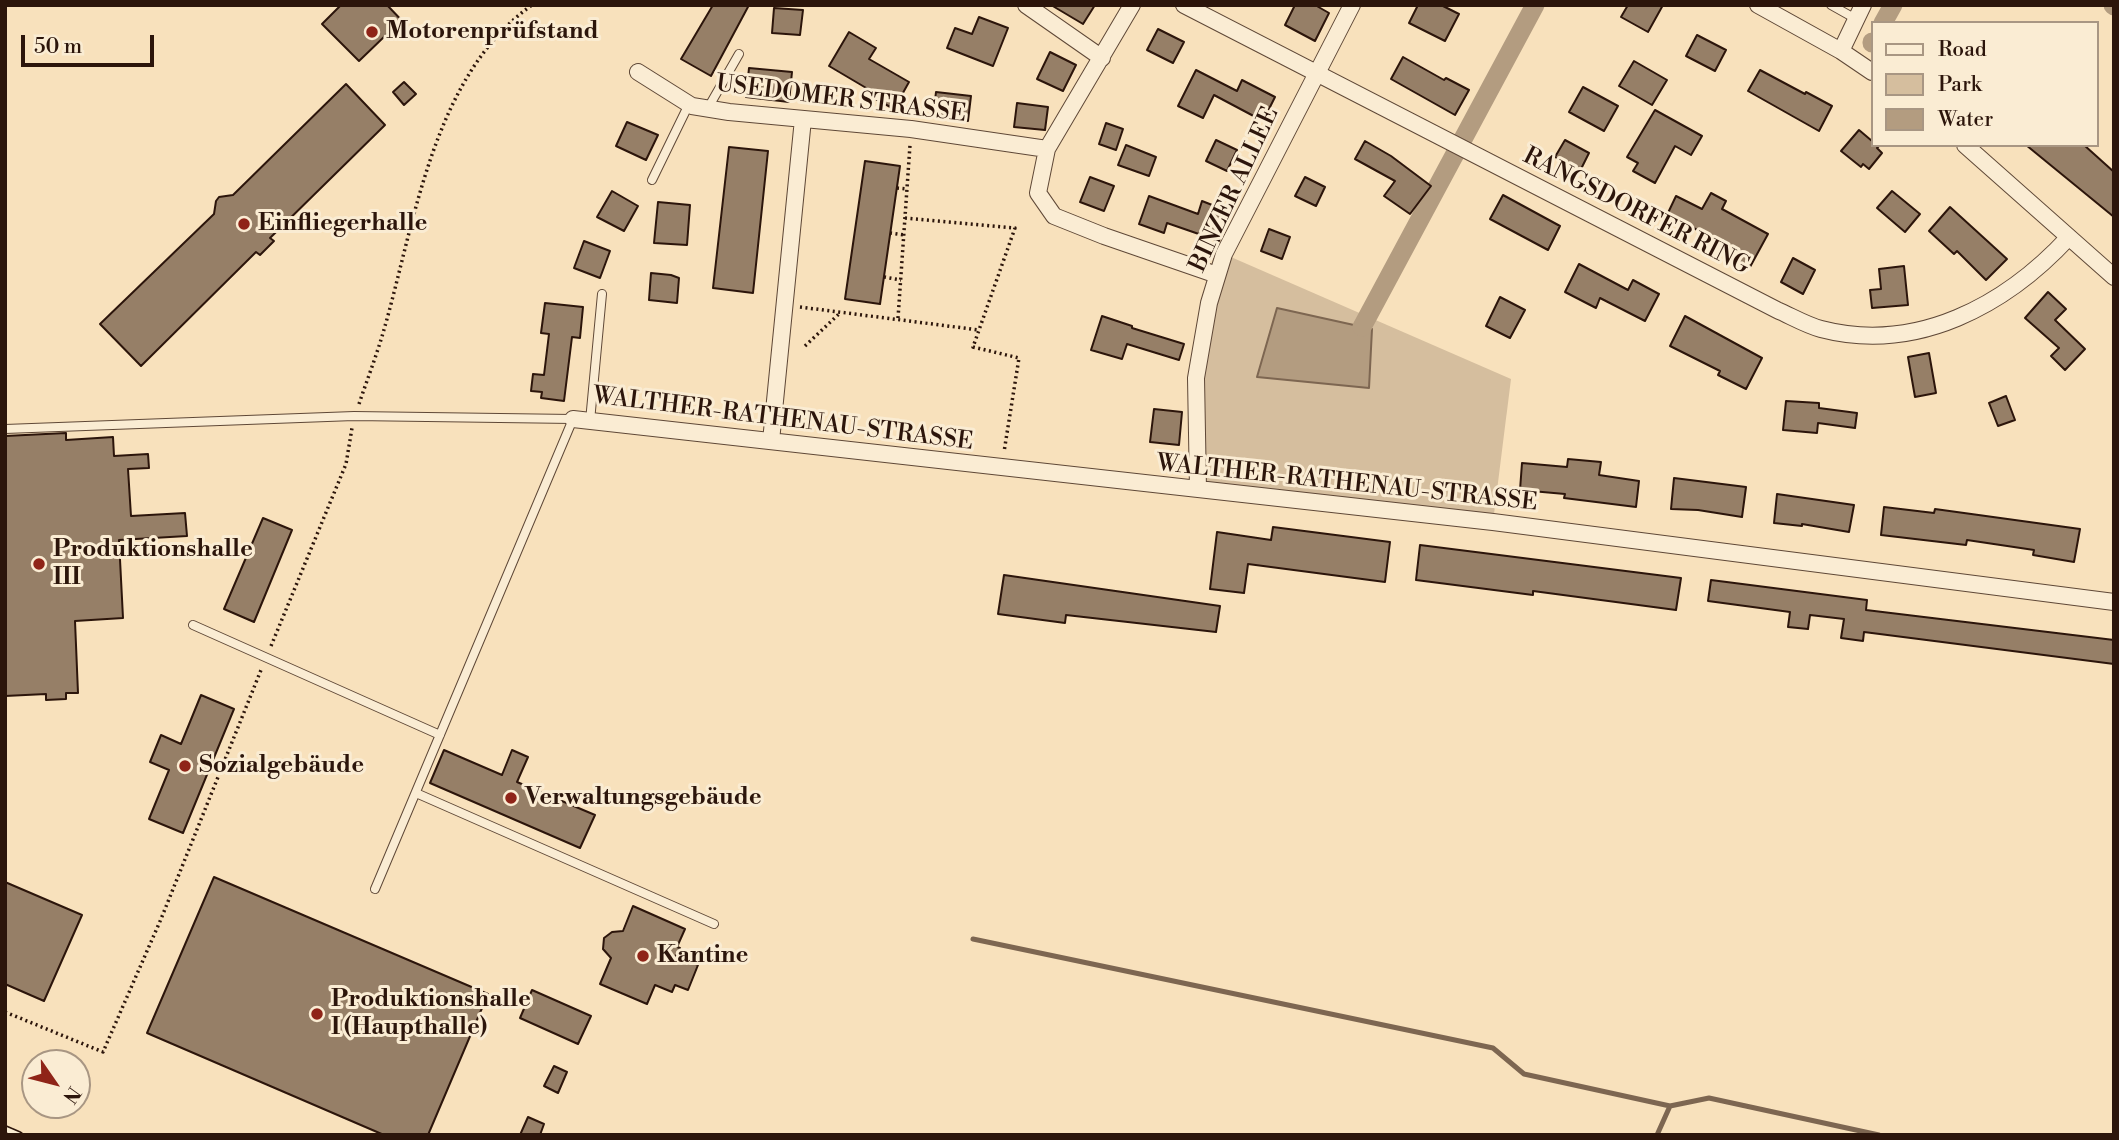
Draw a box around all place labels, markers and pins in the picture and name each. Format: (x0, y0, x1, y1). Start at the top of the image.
place label: Motorenprüfstand (386, 18, 599, 46)
marker: Motorenprüfstand (364, 24, 380, 40)
place label: Einfliegerhalle (258, 210, 427, 238)
marker: Einfliegerhalle (236, 216, 252, 232)
place label: Produktionshalle III (53, 536, 253, 592)
marker: Produktionshalle III (31, 556, 47, 572)
place label: Sozialgebäude (199, 752, 364, 780)
marker: Sozialgebäude (177, 758, 193, 774)
place label: Verwaltungsgebäude (525, 784, 762, 812)
marker: Verwaltungsgebäude (503, 790, 519, 806)
place label: Kantine (657, 942, 748, 970)
marker: Kantine (635, 948, 651, 964)
place label: Produktionshalle I (Haupthalle) (331, 986, 531, 1042)
marker: Produktionshalle I (Haupthalle) (309, 1006, 325, 1022)

